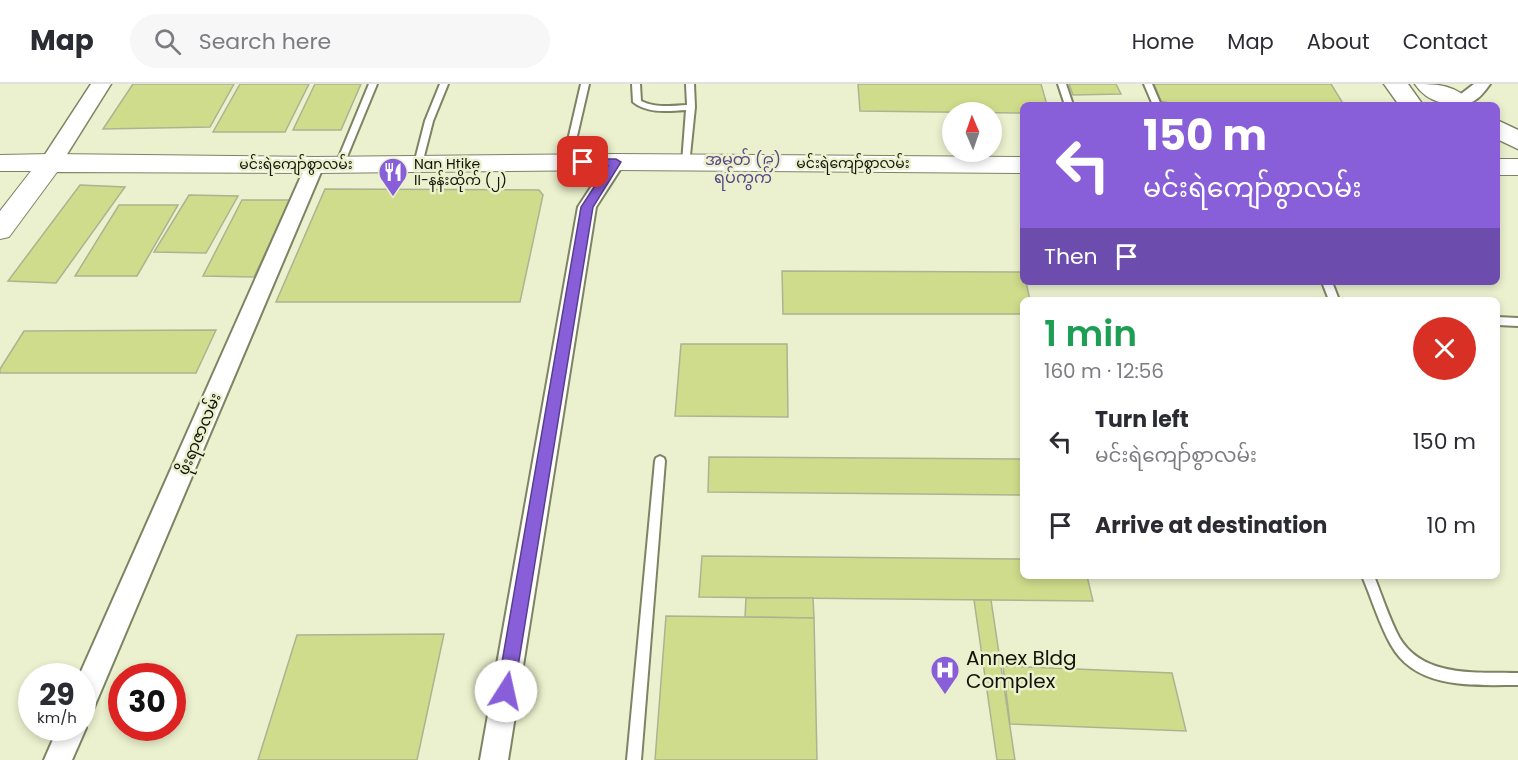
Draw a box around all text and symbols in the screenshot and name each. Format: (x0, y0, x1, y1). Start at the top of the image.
search box (130, 14, 550, 68)
text: Map (30, 21, 94, 60)
icon: search (151, 25, 184, 58)
text: Search here (199, 26, 331, 57)
text: Home (1132, 27, 1194, 56)
text: Map (1227, 27, 1274, 56)
text: About (1307, 27, 1370, 56)
text: Contact (1403, 27, 1488, 56)
north arrow (942, 102, 1002, 162)
map controls (942, 102, 1002, 162)
text: 150 m (1143, 106, 1267, 165)
icon: left (1044, 126, 1122, 204)
pin (557, 136, 608, 187)
icon: arrive (566, 145, 599, 178)
district label: အမှတ် (၉) ရပ်ကွက် (705, 148, 781, 191)
street label: မင်းရဲကျော်စွာလမ်း (796, 153, 910, 175)
street label: မင်းရဲကျော်စွာလမ်း (239, 154, 353, 176)
place label: Nan Htike II-နန်းထိုက် (၂) (414, 154, 507, 192)
restaurant icon: Nan Htike II-နန်းထိုက် (၂) (377, 156, 409, 198)
text: မင်းရဲကျော်စွာလမ်း (1143, 169, 1361, 206)
icon: arrive (1110, 240, 1143, 273)
text: Then (1044, 241, 1098, 272)
text: 1 min (1044, 308, 1137, 359)
button: close (1413, 317, 1476, 380)
text: 160 m · 12:56 (1044, 357, 1164, 385)
street label: ဖိုးရာဇာလမ်း (171, 389, 229, 480)
text: Turn left (1095, 404, 1189, 435)
icon: left (1044, 425, 1077, 458)
text: 150 m (1413, 426, 1476, 457)
text: မင်းရဲကျော်စွာလမ်း (1095, 441, 1257, 469)
icon: arrive (1044, 509, 1077, 542)
text: Arrive at destination (1095, 510, 1327, 541)
text: 10 m (1427, 510, 1476, 541)
place label: Annex Bldg Complex (966, 644, 1077, 695)
hospital icon: Annex Bldg Complex (929, 654, 961, 696)
position arrow (474, 659, 538, 723)
speed limit sign: 30 (108, 663, 186, 741)
text: 29 (39, 673, 75, 716)
text: km/h (37, 707, 77, 728)

